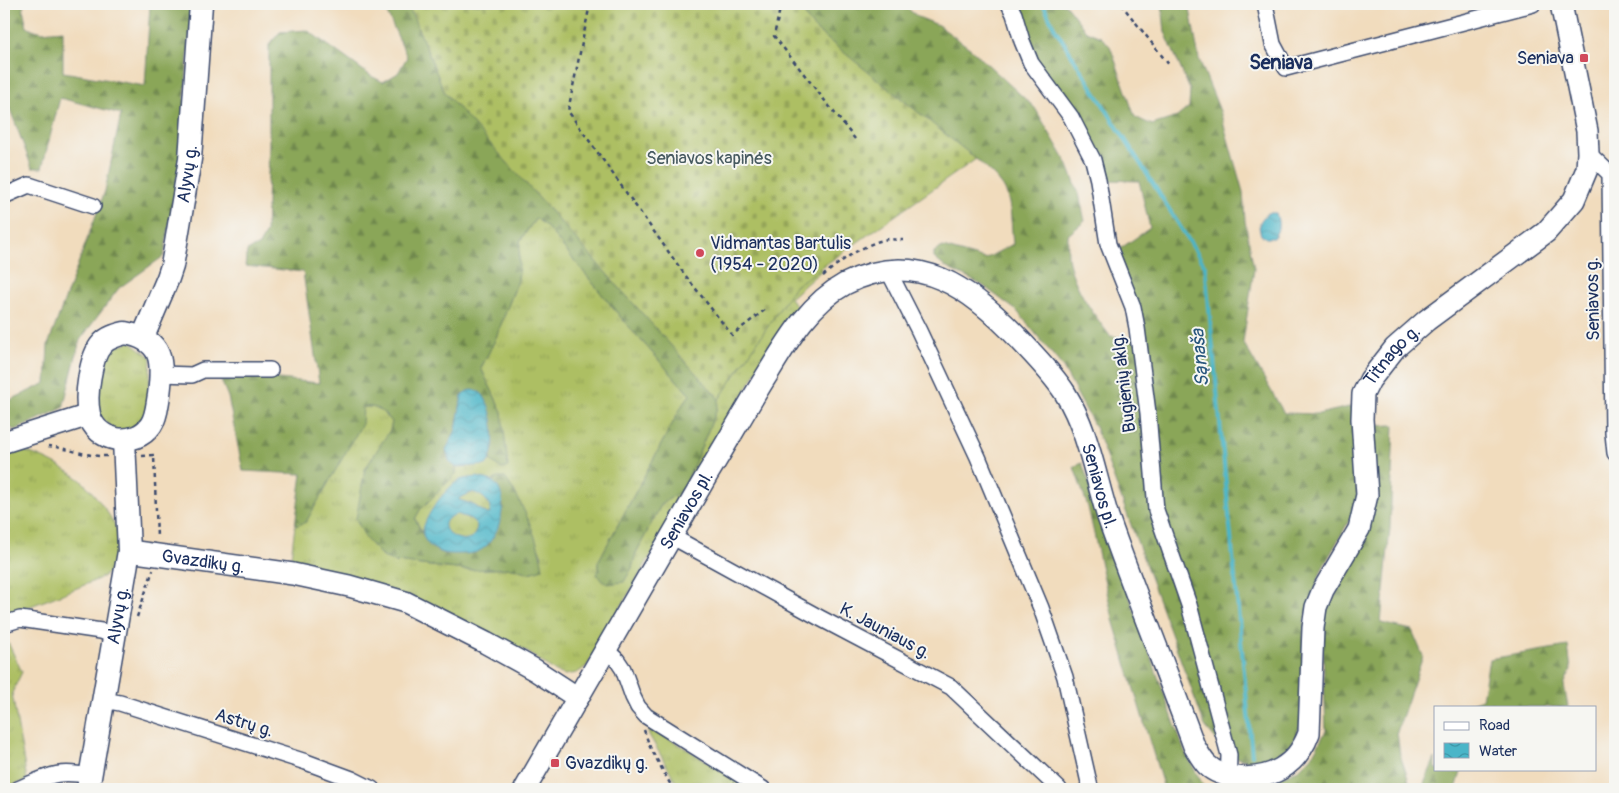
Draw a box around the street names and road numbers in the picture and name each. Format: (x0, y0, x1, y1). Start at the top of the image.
street label: Alyvų g. (171, 144, 202, 205)
street label: Seniavos g. (1581, 257, 1605, 341)
street label: Titnago g. (1358, 320, 1425, 390)
street label: Bugienių aklg. (1107, 332, 1141, 434)
street label: Seniavos pl. (1076, 441, 1123, 532)
street label: Seniavos pl. (655, 467, 718, 554)
street label: Gvazdikų g. (160, 544, 246, 579)
street label: Alyvų g. (102, 585, 134, 646)
street label: K. Jauniaus g. (836, 597, 934, 665)
street label: Astrų g. (212, 703, 276, 743)

